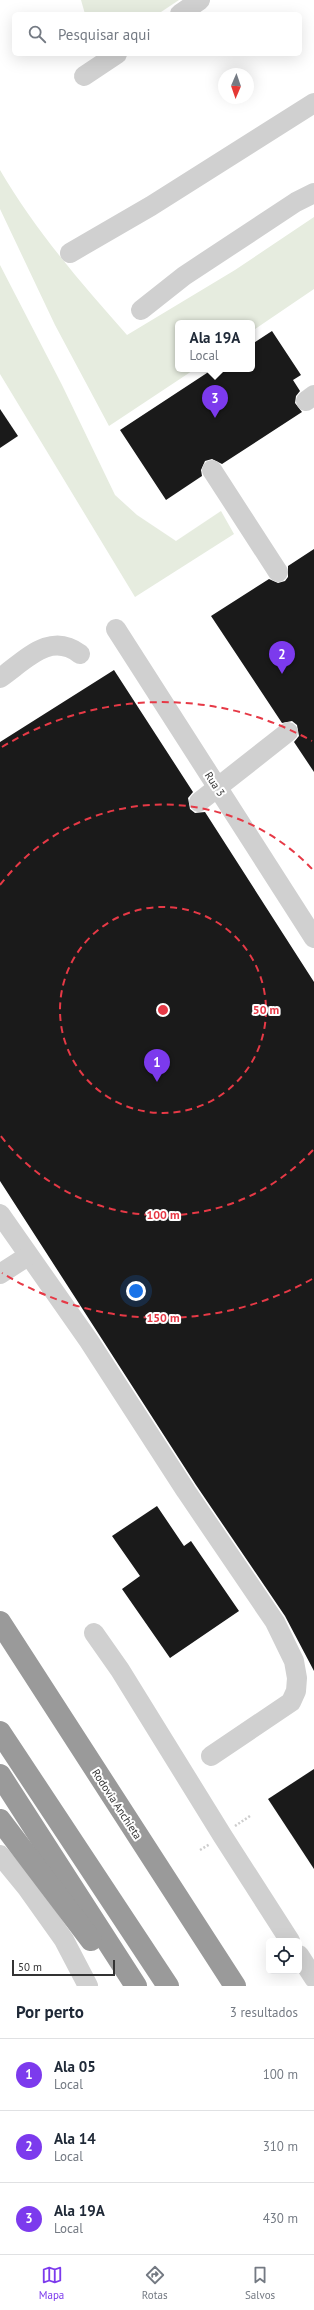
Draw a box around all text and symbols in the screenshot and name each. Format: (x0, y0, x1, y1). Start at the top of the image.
search box (12, 12, 302, 56)
icon: search (26, 23, 48, 45)
text: Pesquisar aqui (58, 25, 150, 44)
north arrow (218, 68, 254, 104)
popup (175, 320, 255, 372)
text: Ala 19A (190, 328, 240, 347)
text: Local (190, 347, 219, 364)
pin: 3 (202, 385, 228, 418)
pin: 2 (269, 641, 295, 674)
street label: Rua 3 (202, 769, 228, 799)
text: 50 m (253, 1002, 279, 1017)
centre of rings (156, 1003, 170, 1017)
pin: 1 (144, 1049, 170, 1082)
text: 100 m (146, 1207, 180, 1222)
your location (126, 1281, 146, 1301)
text: 150 m (146, 1310, 180, 1325)
street label: Rodovia Anchieta (89, 1766, 145, 1842)
map controls (266, 1938, 302, 1974)
button: locate (266, 1938, 302, 1974)
scale bar (12, 1958, 115, 1977)
text: 50 m (18, 1960, 42, 1974)
text: Por perto (16, 2001, 84, 2023)
text: 3 resultados (230, 2004, 298, 2021)
text: Ala 05 (54, 2057, 96, 2076)
text: 1 (25, 2066, 33, 2083)
text: 100 m (263, 2066, 298, 2083)
text: Local (54, 2076, 83, 2093)
text: Ala 14 (54, 2129, 96, 2148)
text: 2 (25, 2138, 33, 2155)
text: 310 m (263, 2138, 298, 2155)
text: Local (54, 2148, 83, 2165)
text: Ala 19A (54, 2201, 105, 2220)
text: 3 (25, 2210, 33, 2227)
text: 430 m (263, 2210, 298, 2227)
text: Local (54, 2220, 83, 2237)
tab: Mapa (39, 2264, 64, 2302)
tab: Rotas (142, 2264, 168, 2302)
tab: Salvos (245, 2264, 275, 2302)

